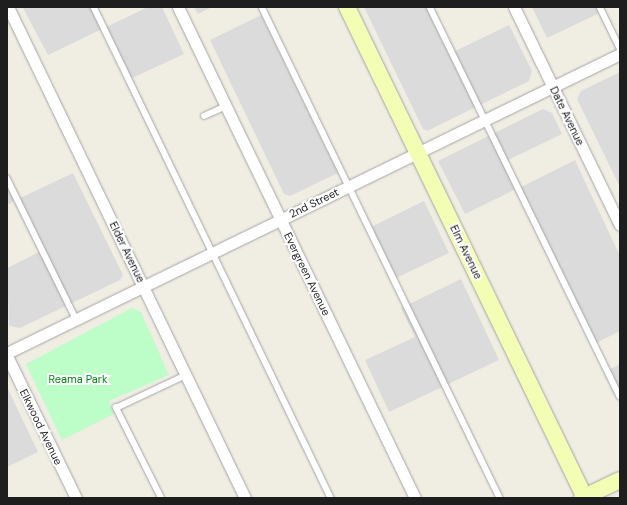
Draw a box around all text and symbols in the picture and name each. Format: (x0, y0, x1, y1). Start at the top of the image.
street label: Date Avenue (547, 84, 587, 148)
street label: 2nd Street (287, 185, 341, 221)
street label: Elder Avenue (107, 219, 147, 285)
street label: Elm Avenue (447, 223, 485, 281)
street label: Evergreen Avenue (281, 230, 333, 318)
park label: Reama Park (49, 372, 107, 386)
street label: Elkwood Avenue (17, 387, 65, 467)

